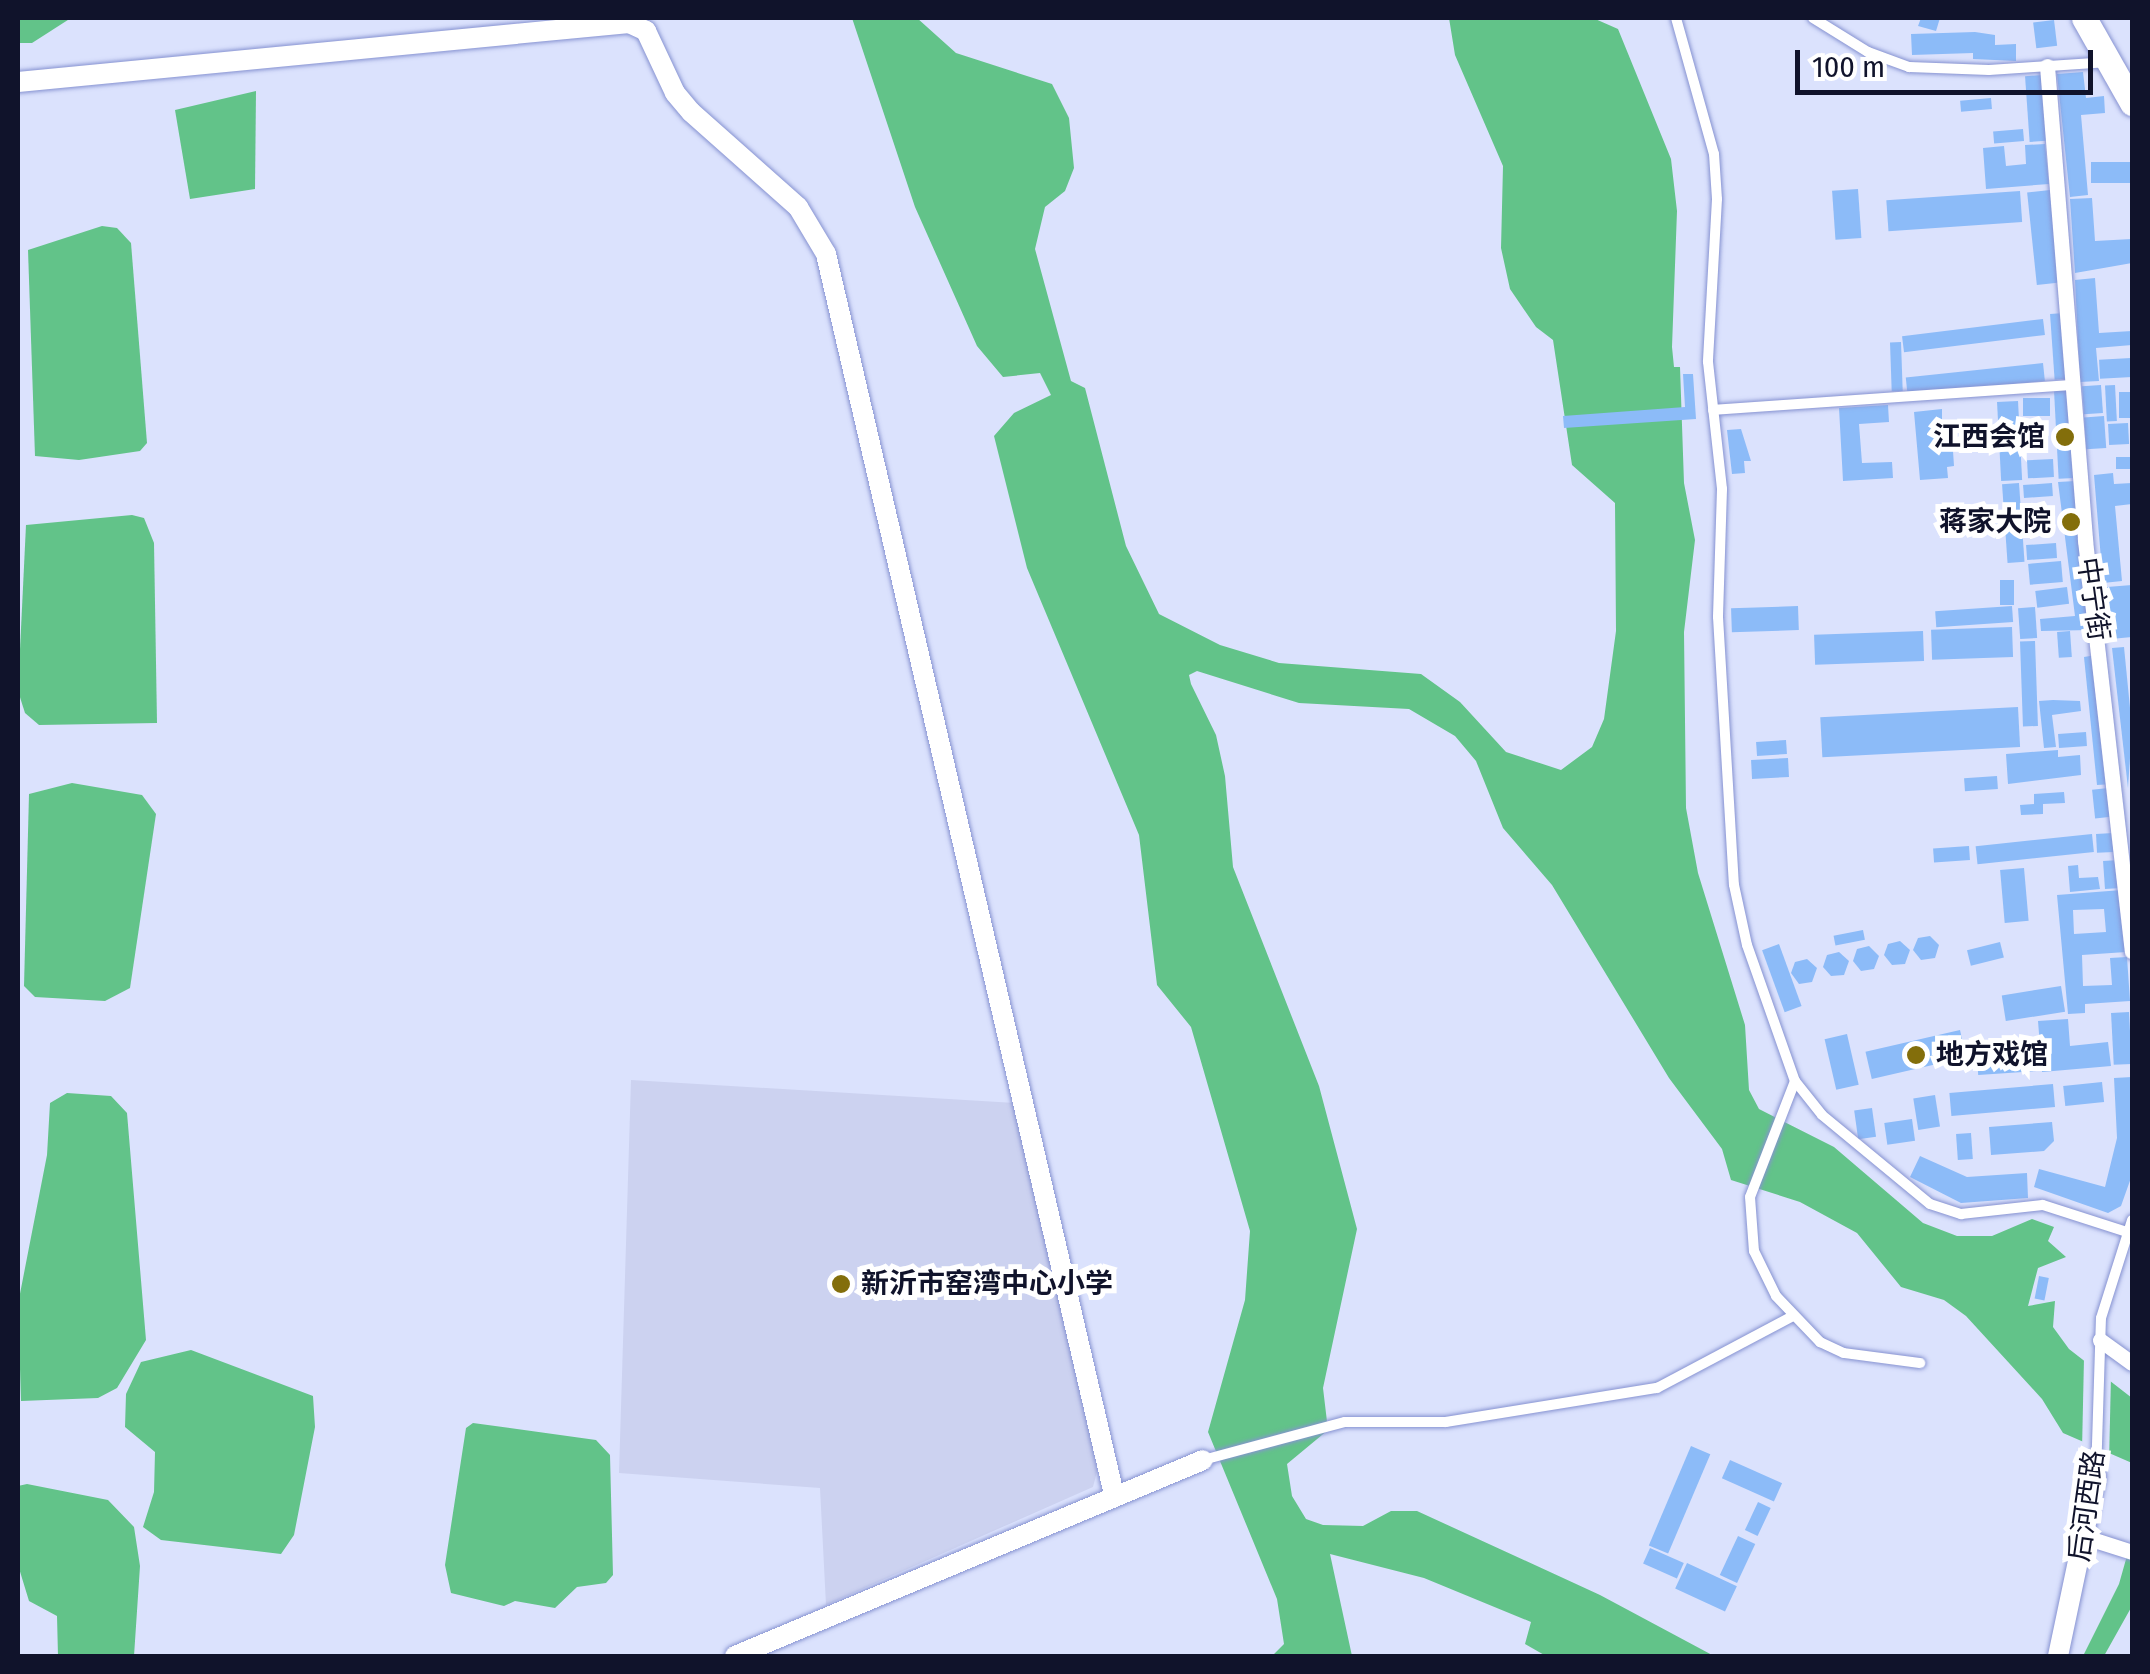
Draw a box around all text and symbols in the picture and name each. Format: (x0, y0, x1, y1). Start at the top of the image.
scale bar (1800, 30, 2098, 92)
text: 100 m (1812, 49, 1885, 85)
place label: 江西会馆 (1933, 420, 2045, 454)
marker: 江西会馆 (2054, 426, 2076, 448)
place label: 蒋家大院 (1939, 505, 2051, 539)
marker: 蒋家大院 (2060, 511, 2082, 533)
street label: 中宁街 (2071, 555, 2115, 643)
place label: 地方戏馆 (1936, 1038, 2048, 1072)
marker: 地方戏馆 (1905, 1044, 1927, 1066)
place label: 新沂市窑湾中心小学 (861, 1267, 1113, 1301)
marker: 新沂市窑湾中心小学 (830, 1273, 852, 1295)
street label: 后河西路 (2063, 1448, 2111, 1564)

